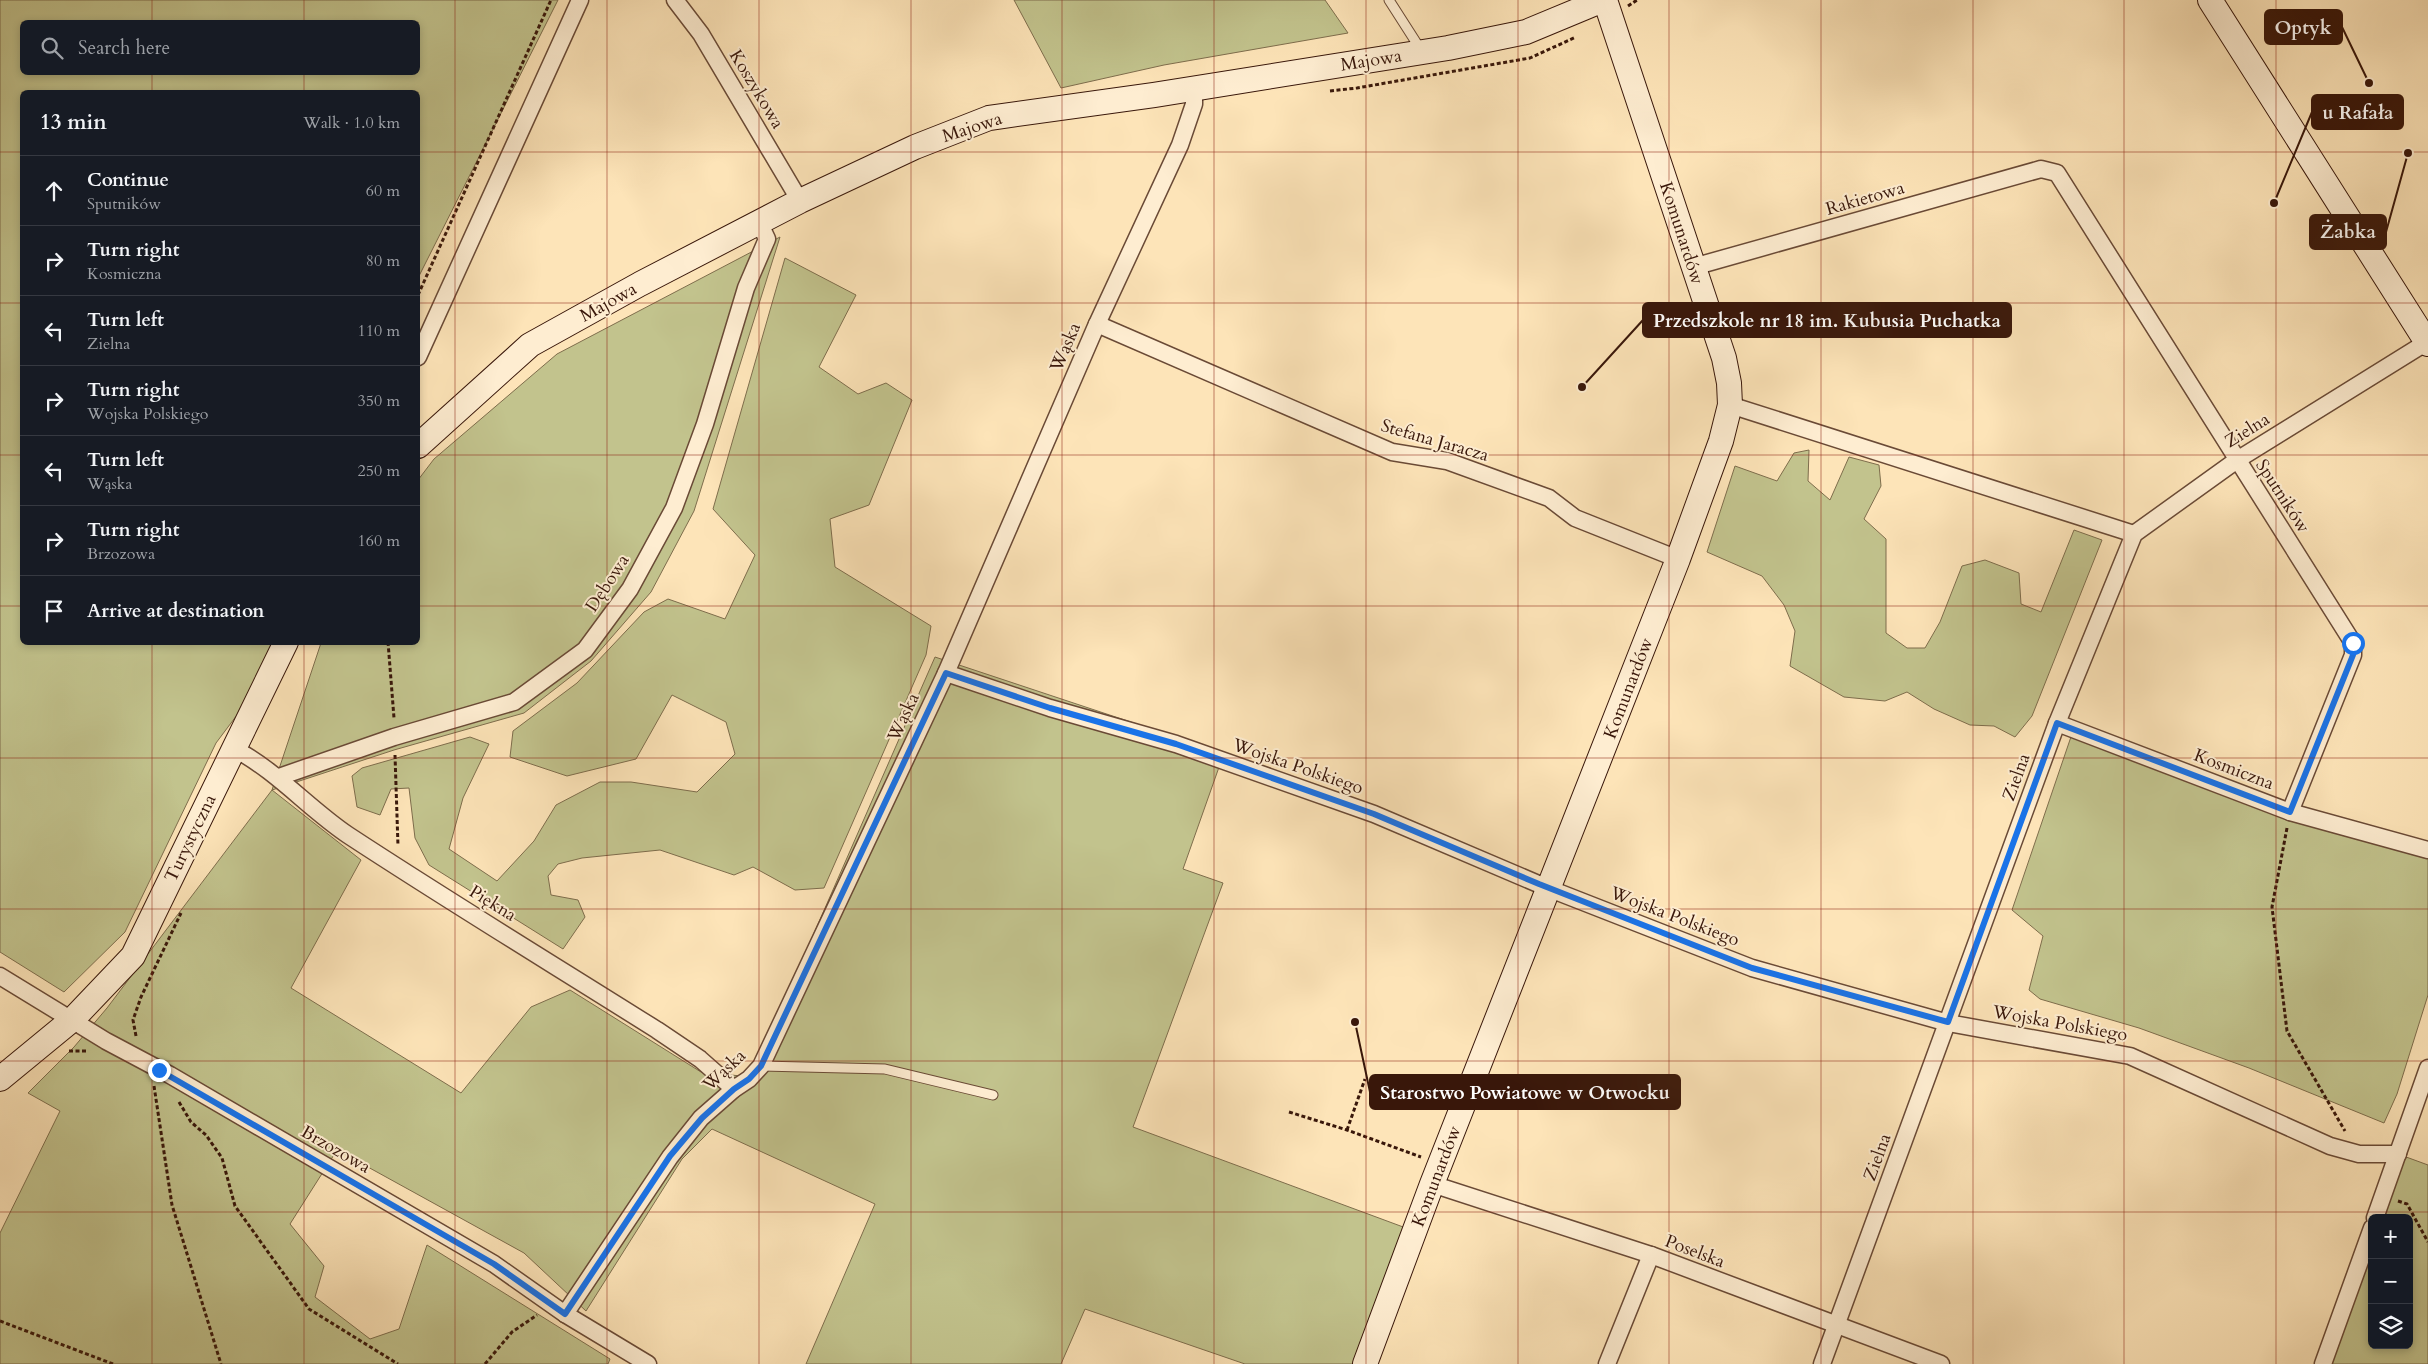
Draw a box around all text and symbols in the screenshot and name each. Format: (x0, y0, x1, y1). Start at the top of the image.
callout: Optyk (2265, 10, 2342, 44)
text: Optyk (2274, 15, 2332, 41)
search box (20, 20, 420, 75)
icon: search (38, 34, 66, 62)
text: Search here (78, 35, 170, 61)
street label: Majowa (1339, 43, 1404, 78)
street label: Koszykowa (723, 45, 790, 134)
callout: u Rafała (2312, 95, 2403, 129)
text: u Rafała (2322, 100, 2394, 126)
street label: Majowa (939, 106, 1006, 149)
text: 13 min (40, 108, 107, 137)
text: Walk · 1.0 km (303, 112, 400, 134)
text: Continue (87, 167, 169, 193)
street label: Rakietowa (1823, 175, 1908, 222)
icon: ahead (40, 177, 68, 205)
street label: Komunardów (1653, 179, 1710, 288)
text: 60 m (366, 180, 400, 202)
text: Sputników (87, 193, 161, 215)
callout: Żabka (2310, 215, 2386, 249)
text: Żabka (2320, 219, 2376, 245)
text: Turn right (87, 237, 179, 263)
icon: right (40, 247, 68, 275)
text: 80 m (366, 250, 400, 272)
text: Kosmiczna (87, 263, 161, 285)
street label: Majowa (575, 276, 641, 328)
callout: Przedszkole nr 18 im. Kubusia Puchatka (1643, 303, 2011, 337)
text: Turn left (87, 307, 164, 333)
text: Przedszkole nr 18 im. Kubusia Puchatka (1653, 308, 2002, 334)
icon: left (40, 317, 68, 345)
street label: Wąska (1044, 319, 1087, 376)
text: 110 m (358, 320, 400, 342)
text: Zielna (87, 333, 130, 355)
text: Turn right (87, 377, 179, 403)
icon: right (40, 387, 68, 415)
text: 350 m (358, 390, 400, 412)
text: Wojska Polskiego (87, 403, 208, 425)
street label: Zielna (2220, 407, 2275, 454)
street label: Stefana Jaracza (1378, 413, 1492, 468)
text: Turn left (87, 447, 164, 473)
street label: Sputników (2249, 455, 2316, 538)
icon: left (40, 457, 68, 485)
text: 250 m (358, 460, 400, 482)
text: Wąska (87, 473, 132, 495)
text: Turn right (87, 517, 179, 543)
icon: right (40, 527, 68, 555)
text: 160 m (358, 530, 400, 552)
text: Brzozowa (87, 543, 155, 565)
street label: Dębowa (579, 549, 636, 617)
icon: arrive (40, 597, 68, 625)
text: Arrive at destination (87, 598, 264, 624)
route start (2342, 632, 2365, 655)
street label: Komunardów (1598, 633, 1659, 742)
street label: Wąska (881, 689, 926, 747)
street label: Wojska Polskiego (1228, 732, 1367, 801)
street label: Kosmiczna (2190, 743, 2278, 796)
street label: Zielna (1996, 750, 2037, 804)
street label: Turystyczna (158, 790, 223, 886)
street label: Piękna (464, 879, 521, 928)
street label: Wojska Polskiego (1606, 880, 1743, 953)
street label: Wojska Polskiego (1989, 999, 2130, 1048)
street label: Wąska (696, 1044, 752, 1098)
route end (148, 1059, 171, 1082)
callout: Starostwo Powiatowe w Otwocku (1370, 1075, 1680, 1109)
text: Starostwo Powiatowe w Otwocku (1380, 1080, 1670, 1106)
street label: Brzozowa (296, 1119, 375, 1180)
street label: Komunardów (1406, 1121, 1467, 1230)
street label: Zielna (1857, 1130, 1898, 1184)
map controls (2368, 1214, 2413, 1349)
button: + (2368, 1214, 2413, 1259)
street label: Poselska (1661, 1229, 1729, 1274)
button: − (2368, 1259, 2413, 1304)
button: layers (2368, 1304, 2413, 1349)

